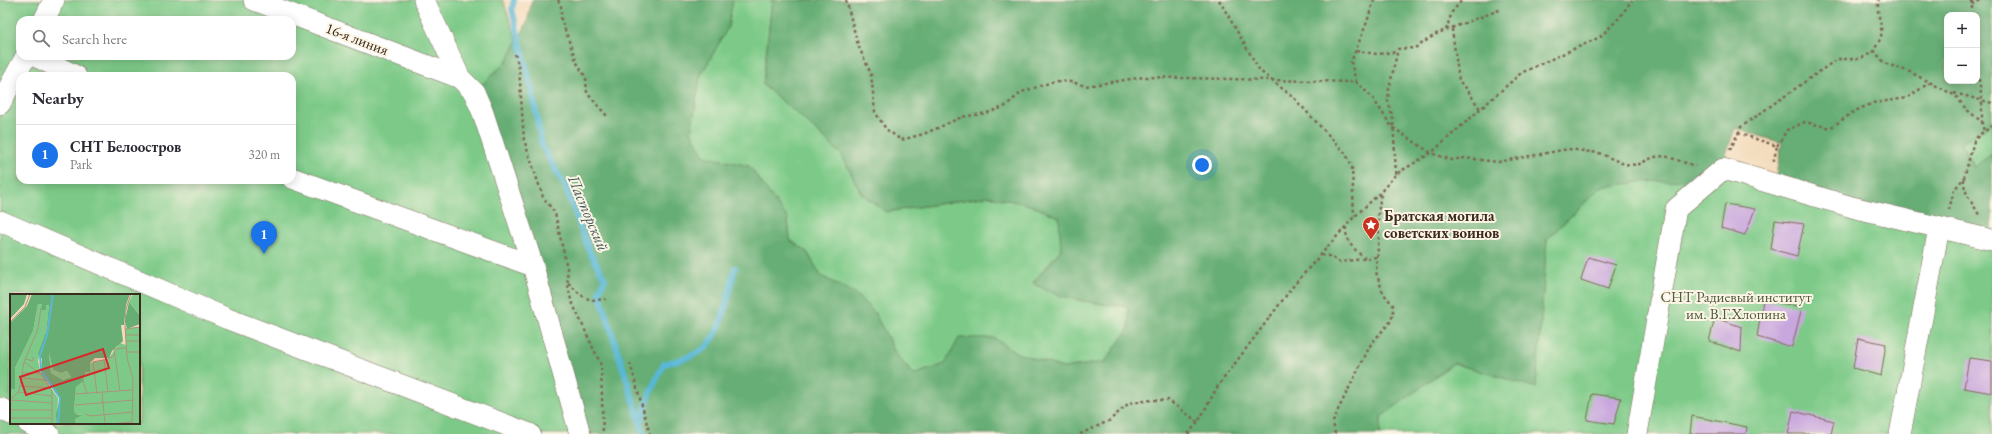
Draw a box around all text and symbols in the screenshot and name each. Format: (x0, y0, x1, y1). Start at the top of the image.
map controls (1944, 12, 1980, 84)
button: + (1944, 12, 1980, 48)
search box (16, 16, 296, 60)
street label: 16-я линия (323, 18, 392, 59)
icon: search (30, 27, 52, 49)
text: Search here (62, 29, 127, 48)
button: − (1944, 48, 1980, 84)
text: Nearby (32, 87, 84, 109)
text: СНТ Белоостров (70, 137, 181, 156)
text: 1 (42, 146, 48, 163)
text: 320 m (249, 146, 280, 163)
your location (1192, 155, 1212, 175)
text: Park (70, 156, 92, 173)
water label: Пасторский (563, 171, 614, 254)
place label: Братская могила советских воинов (1384, 206, 1499, 242)
place icon: Братская могила советских воинов (1361, 215, 1381, 240)
pin: 1 (251, 221, 277, 254)
park label: СНТ Радиевый институт им. В.Г.Хлопина (1660, 287, 1812, 323)
inset map (10, 294, 140, 424)

